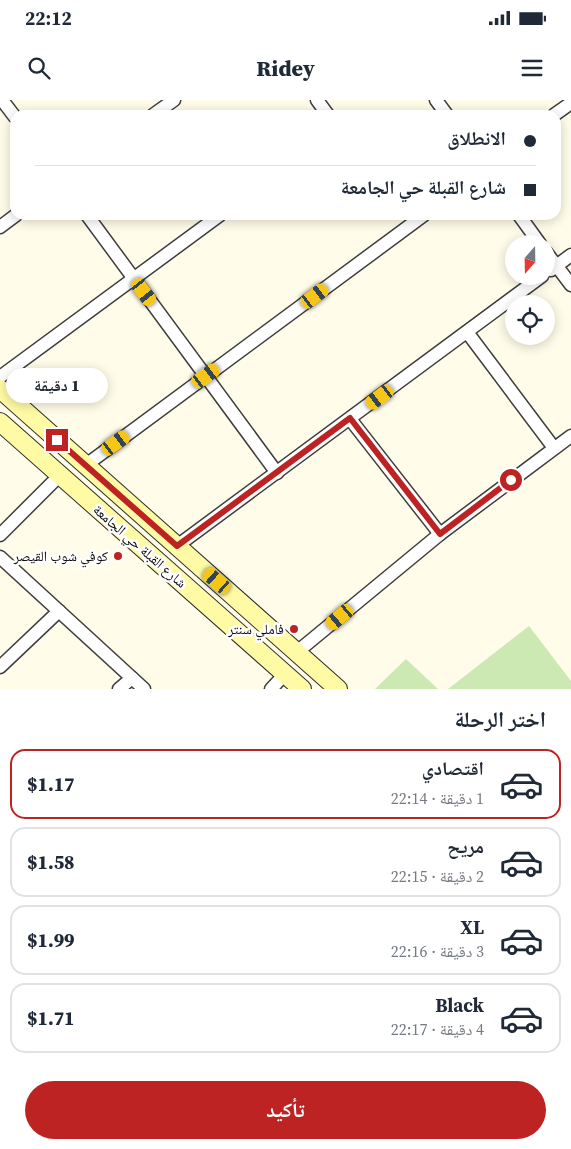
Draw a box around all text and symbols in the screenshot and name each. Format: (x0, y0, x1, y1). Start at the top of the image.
text: 22:12 (25, 5, 72, 31)
text: Ridey (256, 53, 315, 83)
icon: search (25, 54, 53, 82)
icon: menu (518, 54, 546, 82)
text: الانطلاق (447, 125, 506, 151)
text: شارع القبلة حي الجامعة (341, 174, 506, 200)
north arrow (505, 235, 555, 285)
map controls (505, 235, 555, 345)
car (128, 276, 159, 308)
car (298, 281, 331, 311)
button: locate (505, 295, 555, 345)
car (189, 361, 222, 391)
callout: 1 دقيقة (6, 368, 108, 402)
text: 1 دقيقة (34, 374, 80, 396)
car (363, 382, 396, 412)
car (99, 428, 132, 458)
route end (46, 429, 68, 451)
route start (500, 469, 522, 491)
street label: شارع القبلة حي الجامعة (88, 500, 191, 593)
place label: كوفي شوب القيصر (13, 546, 108, 568)
marker: كوفي شوب القيصر (112, 550, 124, 562)
car (200, 565, 233, 597)
car (323, 602, 356, 632)
place label: فاملي سنتر (227, 619, 284, 641)
marker: فاملي سنتر (288, 623, 300, 635)
text: اختر الرحلة (455, 704, 546, 734)
text: اقتصادي (422, 755, 484, 781)
icon: car (499, 762, 544, 807)
text: $1.17 (27, 771, 75, 797)
text: 1 دقيقة · 22:14 (391, 787, 484, 809)
text: مريح (447, 833, 484, 859)
icon: car (499, 840, 544, 885)
text: $1.58 (27, 849, 75, 875)
text: 2 دقيقة · 22:15 (391, 865, 484, 887)
text: XL (461, 914, 484, 940)
icon: car (499, 918, 544, 963)
text: $1.99 (27, 927, 75, 953)
text: 3 دقيقة · 22:16 (391, 940, 484, 962)
text: Black (435, 992, 484, 1018)
icon: car (499, 996, 544, 1041)
text: $1.71 (27, 1005, 75, 1031)
text: 4 دقيقة · 22:17 (391, 1018, 484, 1040)
button: تأكيد (25, 1081, 546, 1139)

